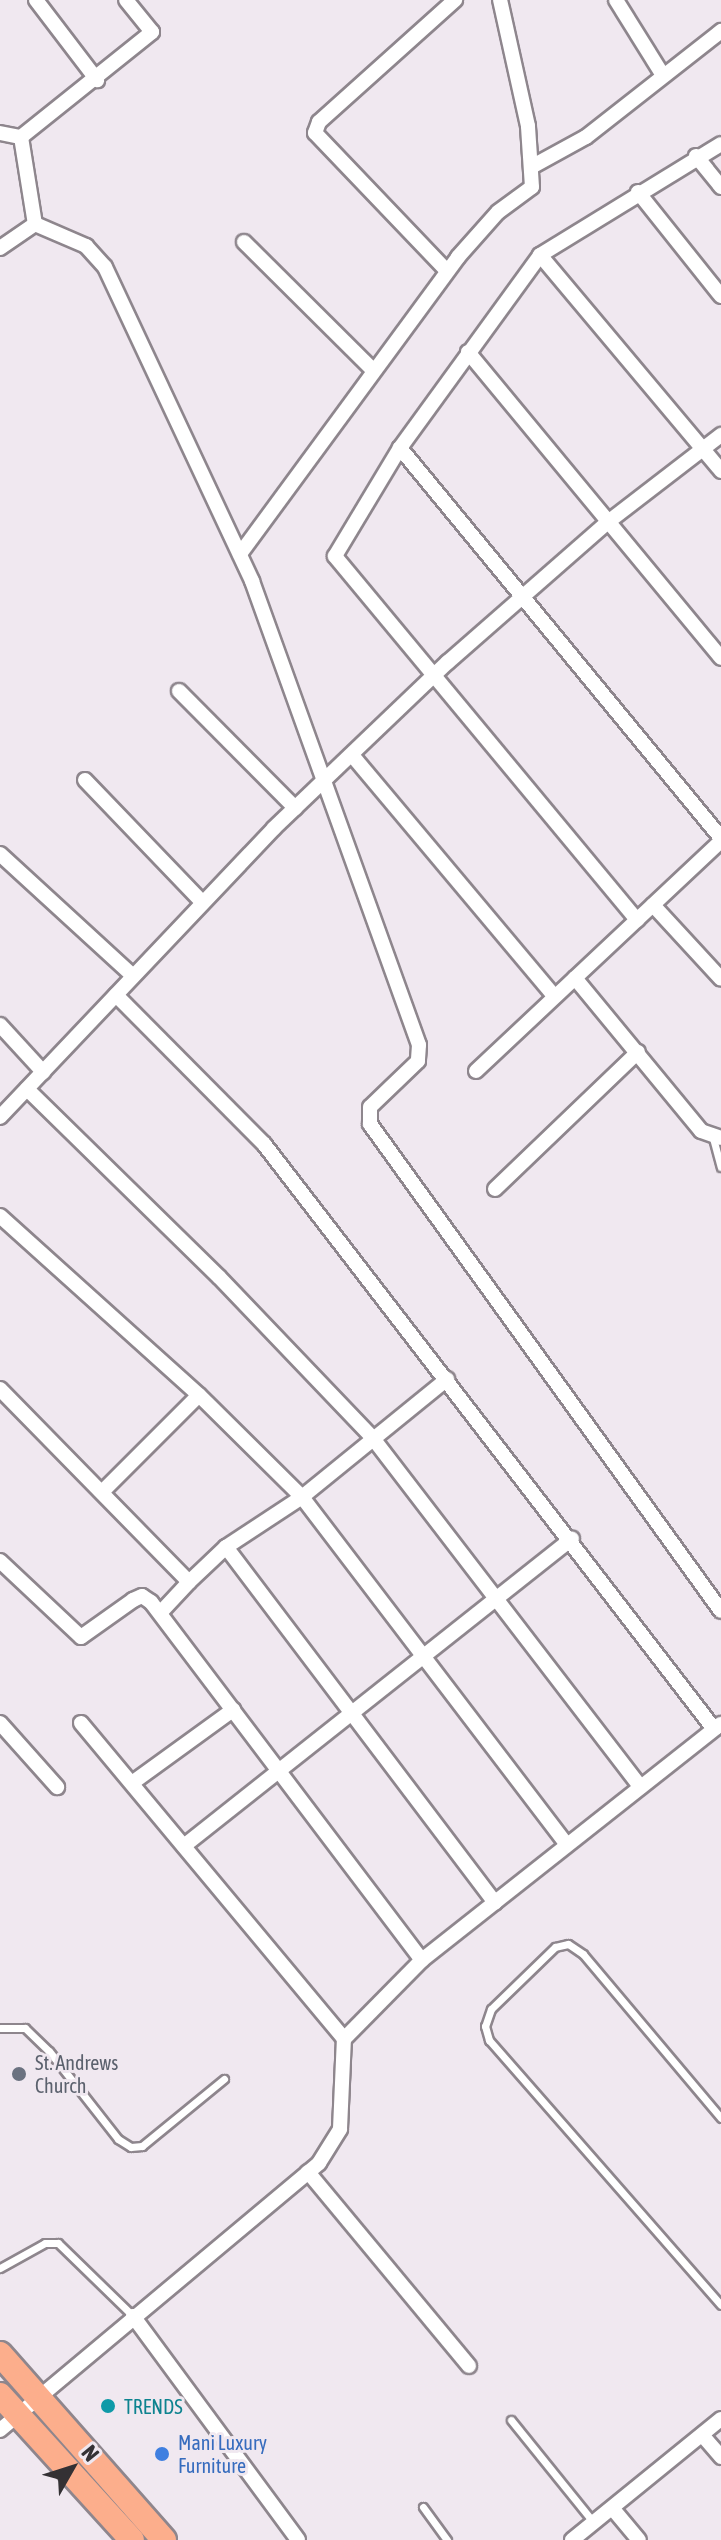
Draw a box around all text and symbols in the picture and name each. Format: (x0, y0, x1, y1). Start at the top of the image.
place label: St. Andrews Church (35, 2050, 118, 2097)
marker: St. Andrews Church (10, 2065, 28, 2083)
place label: TRENDS (124, 2394, 183, 2418)
marker: TRENDS (99, 2397, 117, 2415)
north arrow (32, 2428, 112, 2508)
place label: Mani Luxury Furniture (178, 2430, 267, 2477)
text: N (76, 2440, 105, 2466)
marker: Mani Luxury Furniture (153, 2445, 171, 2463)

